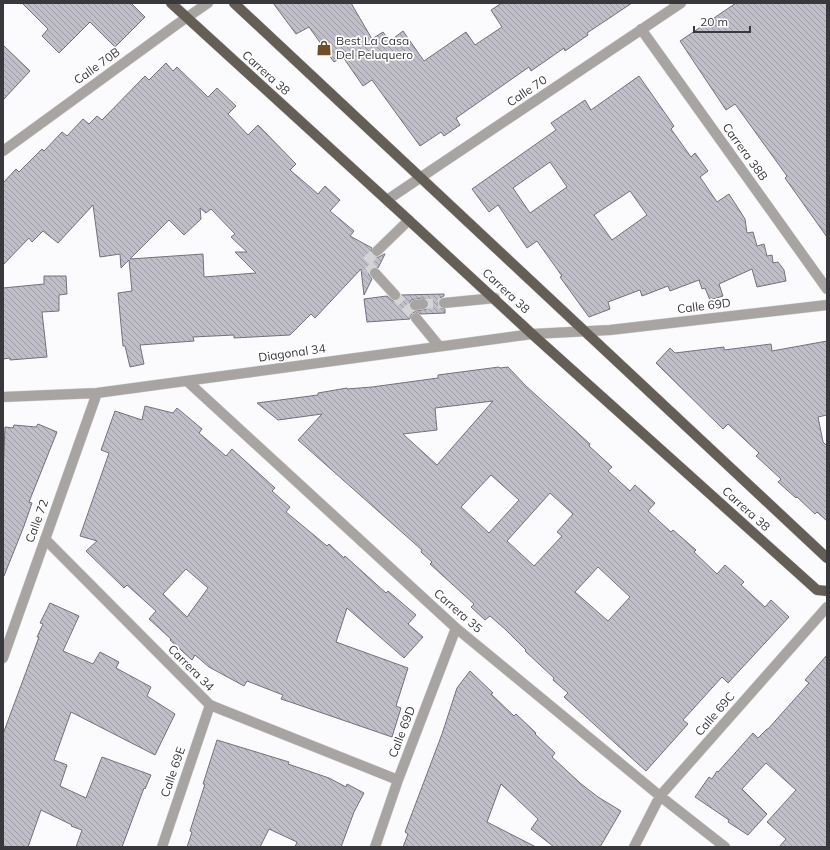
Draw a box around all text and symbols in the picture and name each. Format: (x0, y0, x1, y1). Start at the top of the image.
scale bar (694, 8, 750, 34)
text: 20 m (700, 14, 728, 29)
place label: Best La Casa Del Peluquero (336, 33, 413, 62)
shop icon: Best La Casa Del Peluquero (315, 39, 333, 57)
street label: Calle 70B (71, 44, 123, 87)
street label: Carrera 38 (239, 47, 293, 98)
street label: Calle 70 (504, 72, 550, 109)
street label: Carrera 38B (719, 120, 771, 183)
street label: Carrera 38 (480, 265, 533, 316)
street label: Calle 69D (676, 295, 732, 316)
street label: Diagonal 34 (257, 340, 327, 365)
street label: Carrera 38 (719, 483, 773, 534)
street label: Calle 72 (22, 497, 51, 545)
street label: Carrera 35 (431, 585, 486, 636)
street label: Carrera 34 (165, 641, 218, 694)
street label: Calle 69C (692, 689, 738, 739)
street label: Calle 69D (385, 704, 418, 760)
street label: Calle 69E (157, 745, 188, 799)

